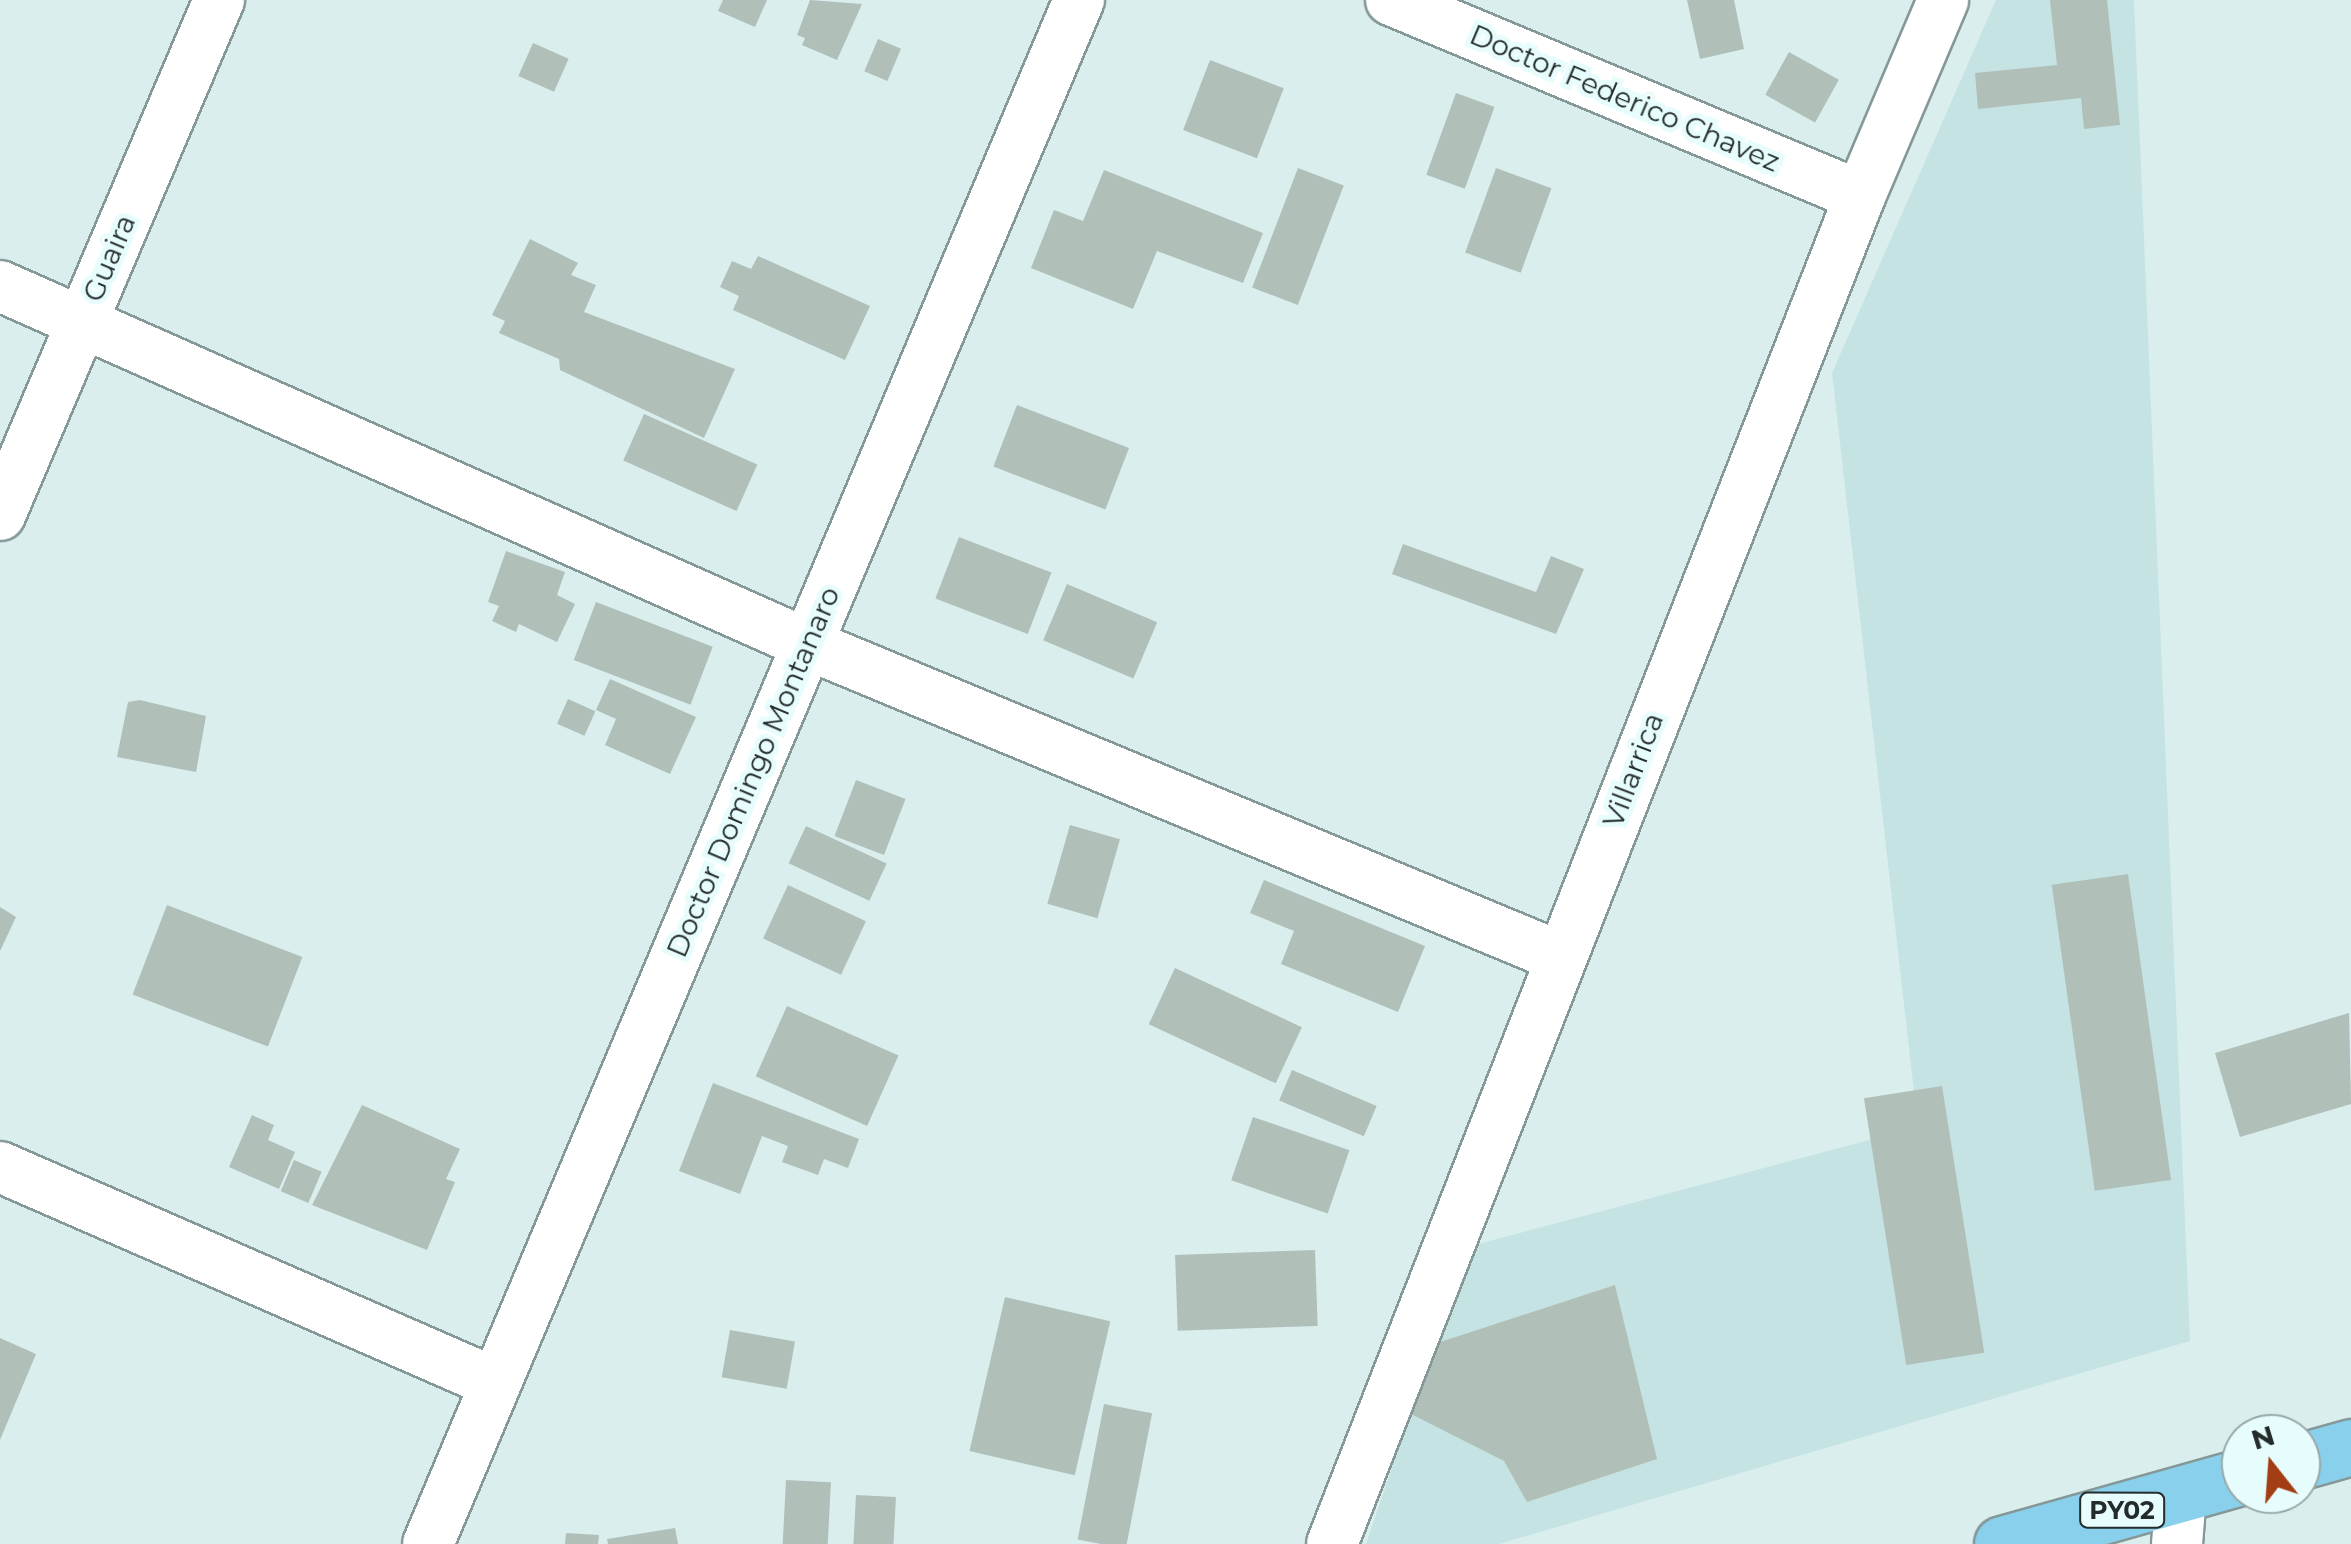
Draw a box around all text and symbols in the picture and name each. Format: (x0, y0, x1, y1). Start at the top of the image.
street label: Doctor Federico Chavez (1465, 17, 1785, 179)
street label: Guaira (76, 209, 142, 307)
street label: Doctor Domingo Montanaro (660, 582, 846, 962)
street label: Villarrica (1596, 708, 1670, 832)
north arrow (2221, 1414, 2321, 1514)
text: N (2247, 1418, 2279, 1457)
road number: PY02 (2077, 1490, 2167, 1530)

